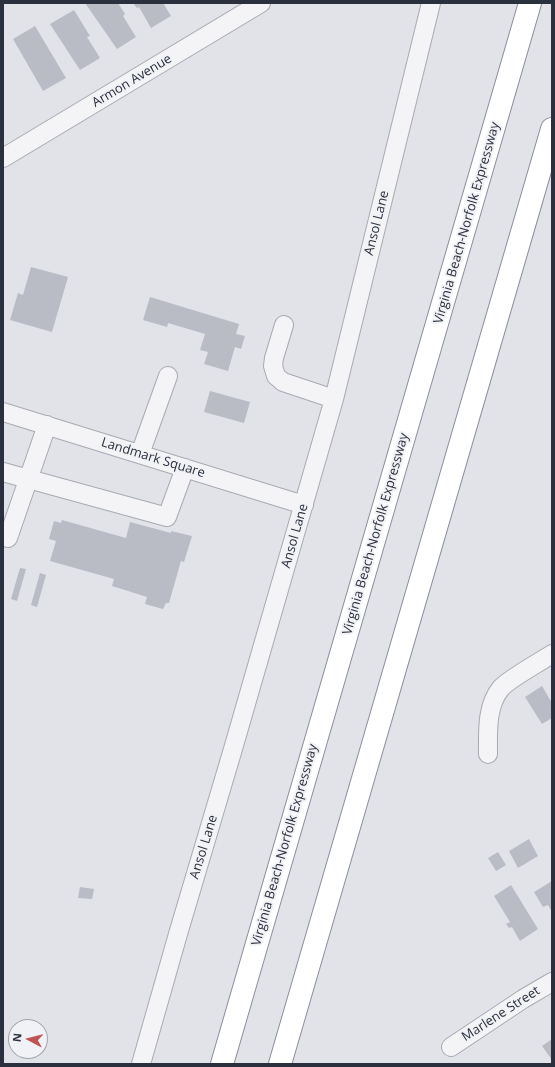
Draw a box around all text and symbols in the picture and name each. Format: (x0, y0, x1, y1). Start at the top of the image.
street label: Armon Avenue (89, 51, 175, 111)
street label: Virginia Beach-Norfolk Expressway (431, 120, 503, 326)
street label: Ansol Lane (361, 189, 393, 257)
street label: Virginia Beach-Norfolk Expressway (340, 431, 412, 637)
street label: Landmark Square (99, 435, 207, 481)
street label: Ansol Lane (278, 502, 312, 570)
street label: Virginia Beach-Norfolk Expressway (249, 742, 321, 948)
street label: Ansol Lane (187, 813, 221, 881)
street label: Marlene Street (459, 983, 543, 1045)
north arrow (8, 1019, 48, 1059)
text: N (9, 1032, 25, 1043)

